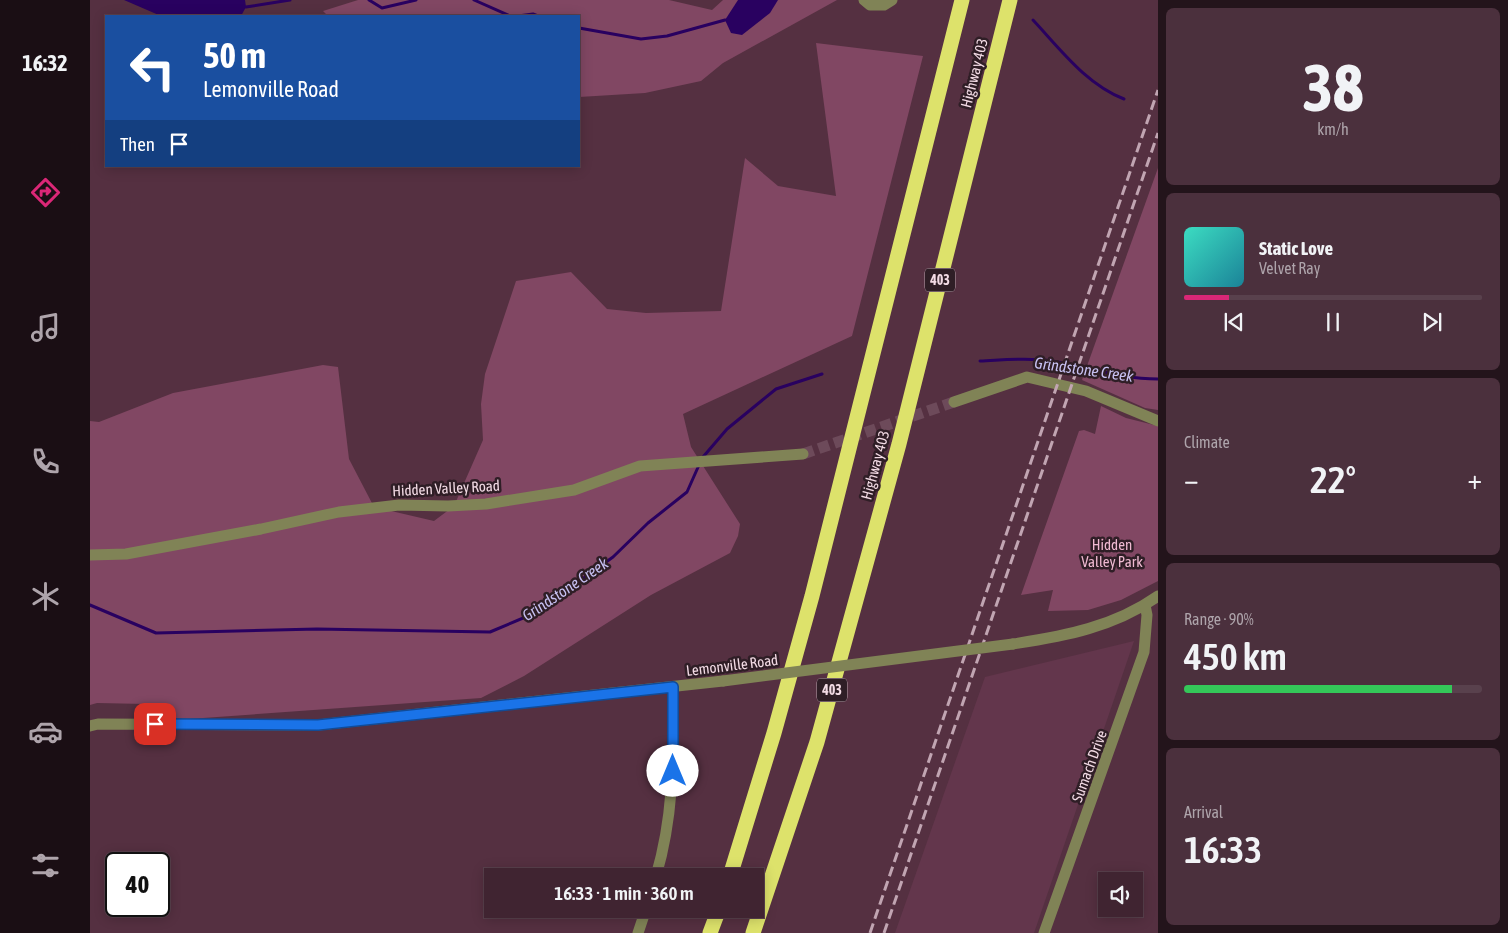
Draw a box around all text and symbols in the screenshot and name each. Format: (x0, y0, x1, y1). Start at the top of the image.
icon: left (120, 35, 185, 100)
text: 50 m (203, 35, 266, 75)
street label: Highway 403 (957, 36, 991, 110)
text: 16:32 (22, 50, 68, 76)
text: 38 (1302, 50, 1364, 125)
text: Lemonville Road (203, 76, 339, 102)
text: km/h (1317, 120, 1349, 138)
icon: arrive (165, 130, 193, 158)
text: Then (120, 133, 155, 155)
icon: directions (28, 175, 63, 210)
text: Static Love (1259, 237, 1333, 259)
text: Velvet Ray (1259, 259, 1320, 277)
road number: 403 (925, 268, 955, 292)
icon: previous (1220, 308, 1248, 336)
icon: pause (1319, 308, 1347, 336)
icon: next (1418, 308, 1446, 336)
icon: music (28, 310, 63, 345)
water label: Grindstone Creek (1033, 353, 1136, 385)
street label: Highway 403 (858, 428, 892, 502)
text: Climate (1184, 433, 1230, 451)
icon: phone (28, 444, 63, 479)
text: 22° (1310, 458, 1356, 501)
text: − (1184, 463, 1199, 495)
text: + (1467, 463, 1482, 495)
street label: Hidden Valley Road (392, 477, 500, 499)
park label: Hidden Valley Park (1081, 536, 1143, 570)
water label: Grindstone Creek (519, 553, 612, 624)
icon: climate (28, 579, 63, 614)
text: Range · 90% (1184, 610, 1254, 628)
text: 450 km (1184, 635, 1287, 678)
street label: Lemonville Road (685, 651, 779, 679)
road number: 403 (817, 678, 847, 702)
pin (134, 703, 176, 745)
icon: arrive (141, 710, 169, 738)
icon: car (28, 714, 63, 749)
street label: Sumach Drive (1068, 728, 1110, 804)
position arrow (646, 744, 698, 796)
text: Arrival (1184, 803, 1223, 821)
text: 16:33 (1184, 828, 1262, 871)
icon: filters (28, 848, 63, 883)
speed limit sign: 40 (105, 852, 170, 917)
map controls (1098, 872, 1143, 917)
button: sound (1098, 872, 1143, 917)
text: 16:33 · 1 min · 360 m (554, 882, 694, 904)

